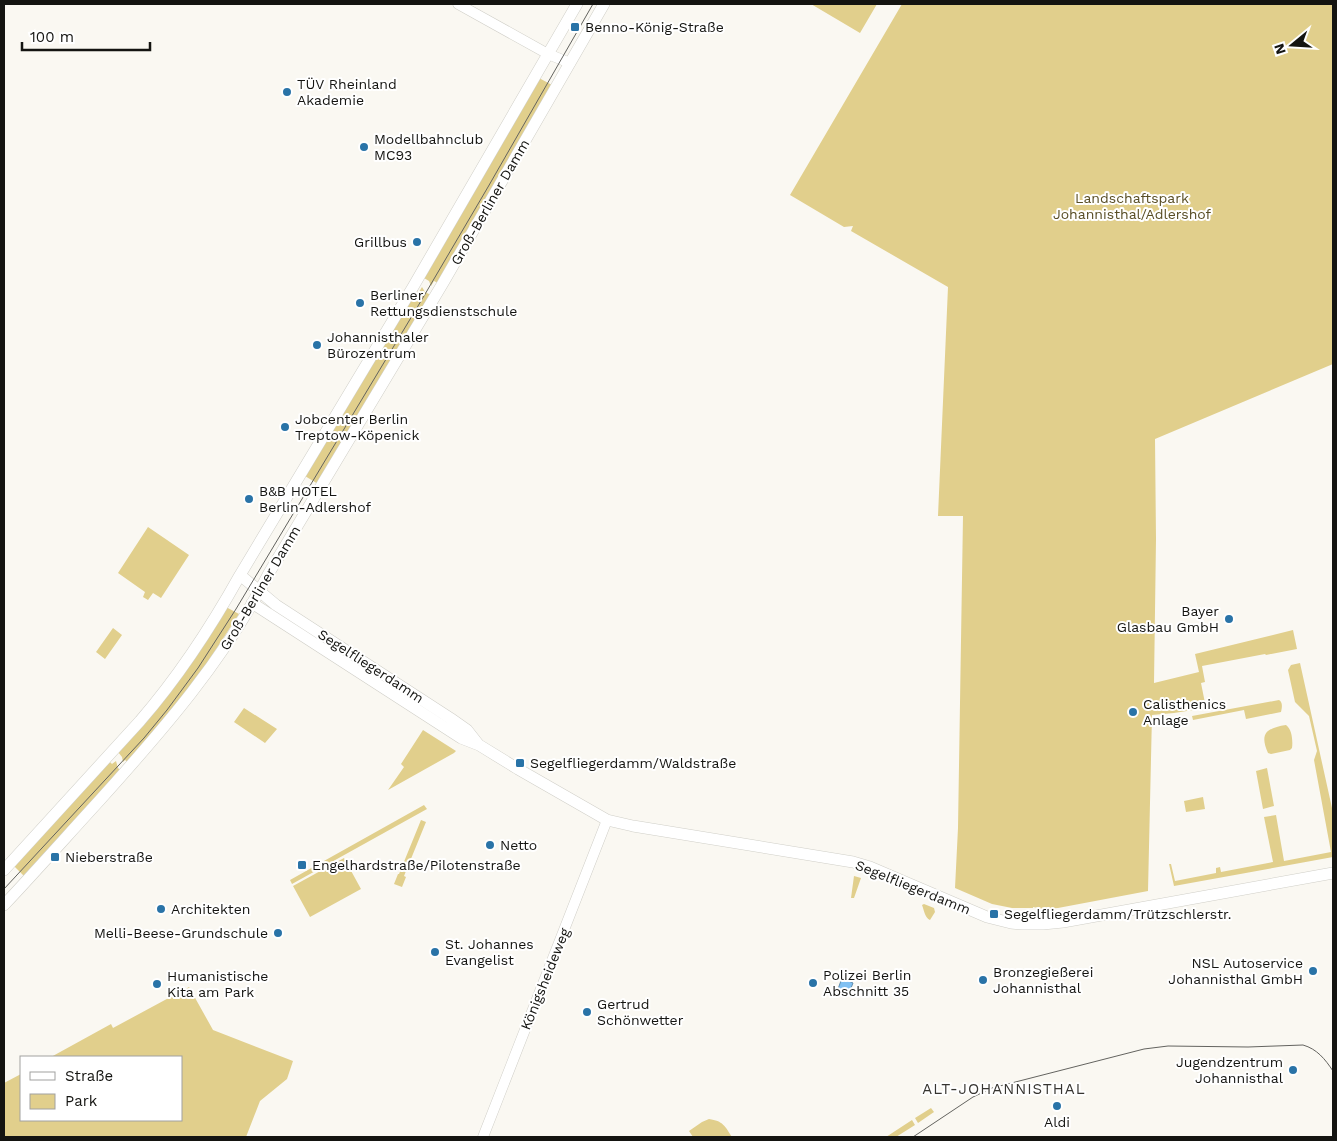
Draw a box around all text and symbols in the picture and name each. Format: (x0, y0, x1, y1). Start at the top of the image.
place label: Benno-König-Straße (585, 19, 724, 35)
scale bar (22, 20, 150, 52)
north arrow (1267, 20, 1317, 70)
marker: Benno-König-Straße (569, 21, 581, 33)
text: 100 m (30, 28, 74, 46)
text: N (1270, 42, 1289, 56)
place label: TÜV Rheinland Akademie (297, 76, 397, 108)
marker: TÜV Rheinland Akademie (281, 86, 293, 98)
place label: Modellbahnclub MC93 (374, 131, 483, 163)
street label: Groß-Berliner Damm (447, 136, 533, 268)
marker: Modellbahnclub MC93 (358, 141, 370, 153)
park label: Landschaftspark Johannisthal/Adlershof (1053, 190, 1212, 222)
place label: Grillbus (354, 234, 407, 250)
marker: Grillbus (411, 236, 423, 248)
place label: Berliner Rettungsdienstschule (370, 287, 517, 319)
marker: Berliner Rettungsdienstschule (354, 297, 366, 309)
place label: Johannisthaler Bürozentrum (327, 329, 429, 361)
marker: Johannisthaler Bürozentrum (311, 339, 323, 351)
place label: Jobcenter Berlin Treptow-Köpenick (295, 411, 419, 443)
marker: Jobcenter Berlin Treptow-Köpenick (279, 421, 291, 433)
place label: B&B HOTEL Berlin-Adlershof (259, 483, 371, 515)
marker: B&B HOTEL Berlin-Adlershof (243, 493, 255, 505)
street label: Groß-Berliner Damm (216, 523, 304, 653)
place label: Bayer Glasbau GmbH (1117, 603, 1219, 635)
marker: Bayer Glasbau GmbH (1223, 613, 1235, 625)
street label: Segelfliegerdamm (315, 626, 427, 706)
place label: Calisthenics Anlage (1143, 696, 1226, 728)
marker: Calisthenics Anlage (1127, 706, 1139, 718)
place label: Segelfliegerdamm/Waldstraße (530, 755, 736, 771)
marker: Segelfliegerdamm/Waldstraße (514, 757, 526, 769)
place label: Netto (500, 837, 537, 853)
marker: Netto (484, 839, 496, 851)
place label: Nieberstraße (65, 849, 153, 865)
marker: Nieberstraße (49, 851, 61, 863)
place label: Engelhardstraße/Pilotenstraße (312, 857, 521, 873)
street label: Segelfliegerdamm (853, 857, 973, 917)
marker: Engelhardstraße/Pilotenstraße (296, 859, 308, 871)
place label: Architekten (171, 901, 250, 917)
marker: Architekten (155, 903, 167, 915)
place label: Segelfliegerdamm/Trützschlerstr. (1004, 906, 1231, 922)
marker: Segelfliegerdamm/Trützschlerstr. (988, 908, 1000, 920)
place label: Melli-Beese-Grundschule (94, 925, 268, 941)
street label: Königsheideweg (517, 925, 573, 1032)
marker: Melli-Beese-Grundschule (272, 927, 284, 939)
place label: St. Johannes Evangelist (445, 936, 534, 968)
marker: St. Johannes Evangelist (429, 946, 441, 958)
place label: NSL Autoservice Johannisthal GmbH (1168, 955, 1303, 987)
place label: Bronzegießerei Johannisthal (993, 964, 1093, 996)
marker: NSL Autoservice Johannisthal GmbH (1307, 965, 1319, 977)
place label: Polizei Berlin Abschnitt 35 (823, 967, 911, 999)
place label: Humanistische Kita am Park (167, 968, 268, 1000)
marker: Bronzegießerei Johannisthal (977, 974, 989, 986)
marker: Polizei Berlin Abschnitt 35 (807, 977, 819, 989)
marker: Humanistische Kita am Park (151, 978, 163, 990)
place label: Gertrud Schönwetter (597, 996, 684, 1028)
marker: Gertrud Schönwetter (581, 1006, 593, 1018)
place label: Jugendzentrum Johannisthal (1176, 1054, 1284, 1086)
legend (20, 1056, 182, 1121)
marker: Jugendzentrum Johannisthal (1287, 1064, 1299, 1076)
text: Straße (65, 1067, 113, 1085)
district label: ALT-JOHANNISTHAL (922, 1080, 1086, 1098)
text: Park (65, 1092, 98, 1110)
marker: Aldi (1051, 1100, 1063, 1112)
place label: Aldi (1044, 1114, 1070, 1130)

